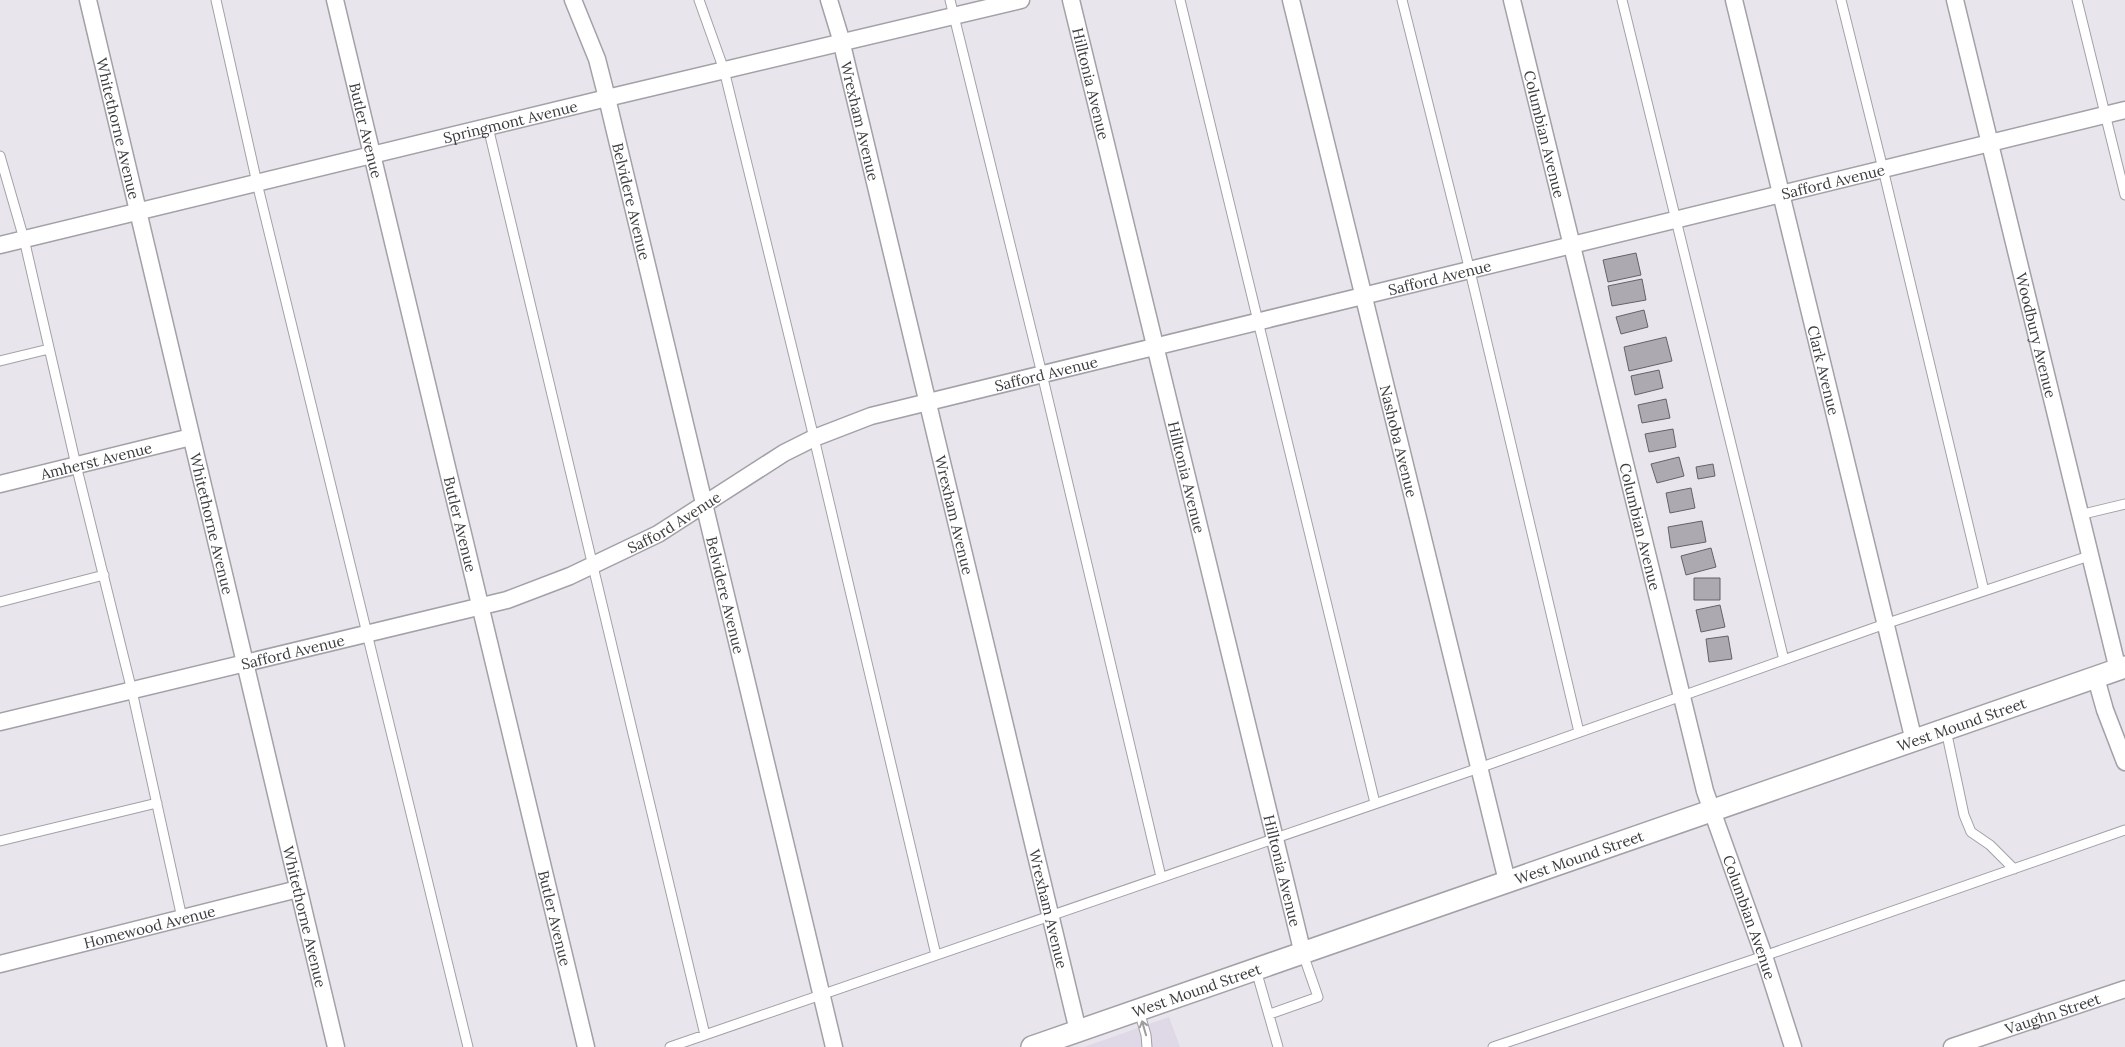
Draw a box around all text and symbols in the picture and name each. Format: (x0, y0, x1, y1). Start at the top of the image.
street label: Hilltonia Avenue (1069, 26, 1114, 141)
street label: Whitethorne Avenue (92, 56, 144, 201)
street label: Wrexham Avenue (837, 59, 884, 183)
street label: Columbian Avenue (1520, 68, 1569, 200)
street label: Butler Avenue (346, 81, 387, 180)
street label: Springmont Avenue (441, 96, 579, 147)
street label: Belvidere Avenue (608, 141, 655, 262)
street label: Safford Avenue (1779, 160, 1886, 203)
street label: Safford Avenue (1386, 256, 1493, 299)
street label: Woodbury Avenue (2012, 271, 2061, 400)
street label: Clark Avenue (1804, 323, 1844, 417)
street label: Safford Avenue (993, 352, 1100, 395)
street label: Nashoba Avenue (1376, 383, 1422, 499)
street label: Hilltonia Avenue (1164, 419, 1210, 535)
street label: Amherst Avenue (37, 437, 154, 483)
street label: Whitethorne Avenue (186, 451, 238, 596)
street label: Wrexham Avenue (931, 453, 978, 576)
street label: Columbian Avenue (1616, 461, 1665, 592)
street label: Butler Avenue (440, 474, 481, 574)
street label: Safford Avenue (624, 487, 724, 557)
street label: Belvidere Avenue (703, 535, 749, 656)
street label: Safford Avenue (239, 630, 346, 673)
street label: West Mound Street (1894, 693, 2029, 755)
street label: Hilltonia Avenue (1260, 813, 1305, 929)
street label: West Mound Street (1512, 826, 1646, 888)
street label: Whitethorne Avenue (279, 844, 331, 989)
street label: Wrexham Avenue (1025, 847, 1072, 970)
street label: Columbian Avenue (1719, 852, 1780, 982)
street label: Butler Avenue (534, 868, 576, 968)
street label: Homewood Avenue (82, 901, 217, 952)
street label: West Mound Street (1129, 959, 1264, 1021)
street label: Vaughn Street (2001, 988, 2103, 1038)
one-way arrow (1138, 1021, 1148, 1037)

